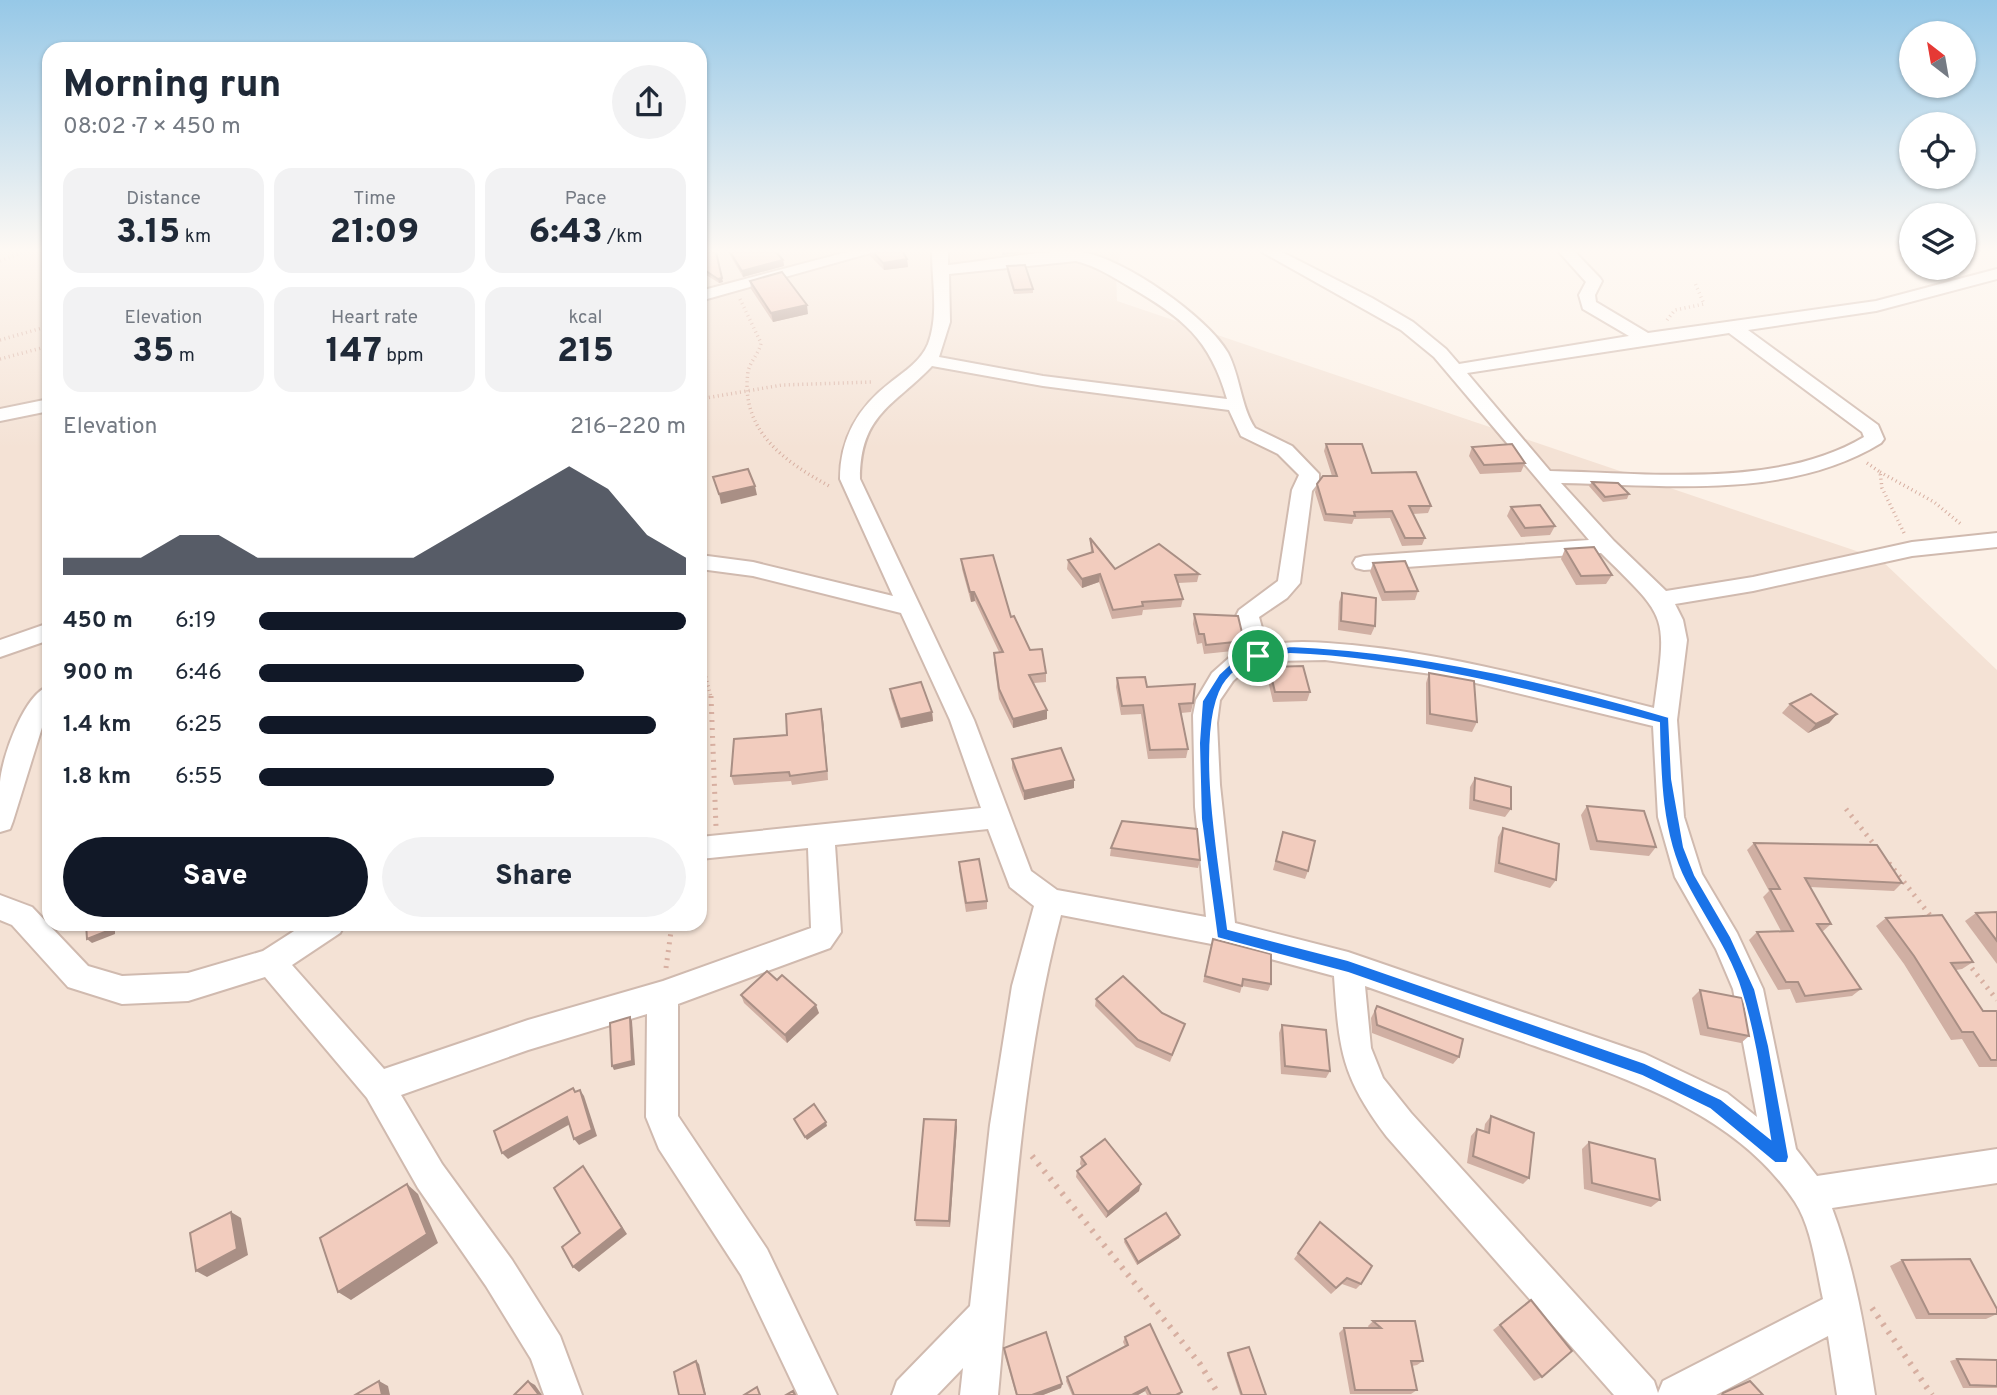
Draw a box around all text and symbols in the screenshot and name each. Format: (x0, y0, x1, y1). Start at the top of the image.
north arrow (1899, 21, 1976, 98)
map controls (1899, 21, 1976, 280)
text: Morning run (63, 62, 281, 111)
button: share (612, 65, 686, 139)
button: locate (1899, 112, 1976, 189)
text: 08:02 · 7 × 450 m (63, 113, 241, 142)
text: Distance (126, 187, 201, 211)
text: Time (353, 187, 396, 211)
text: Pace (565, 187, 606, 211)
button: layers (1899, 203, 1976, 280)
text: 3.15 (116, 211, 180, 255)
text: 21:09 (330, 211, 419, 255)
text: 6:43 (528, 211, 603, 255)
text: km (180, 225, 211, 249)
text: /km (603, 225, 643, 249)
text: Elevation (124, 306, 203, 330)
text: Heart rate (331, 306, 418, 330)
text: kcal (569, 306, 602, 330)
text: 35 (132, 330, 174, 374)
text: 147 (325, 330, 382, 374)
text: 215 (557, 330, 614, 374)
text: m (174, 344, 195, 368)
text: bpm (382, 344, 424, 368)
text: Elevation (63, 413, 158, 442)
text: 216–220 m (570, 413, 686, 442)
text: 450 m (63, 607, 133, 636)
text: 6:19 (175, 607, 216, 636)
pin (1228, 626, 1288, 686)
icon: arrive (1239, 637, 1277, 675)
text: 900 m (63, 659, 133, 688)
text: 6:46 (175, 659, 222, 688)
text: 1.4 km (63, 711, 131, 740)
text: 6:25 (175, 711, 222, 740)
text: 1.8 km (63, 763, 131, 792)
text: 6:55 (175, 763, 222, 792)
button: Save (63, 837, 368, 917)
button: Share (382, 837, 686, 917)

